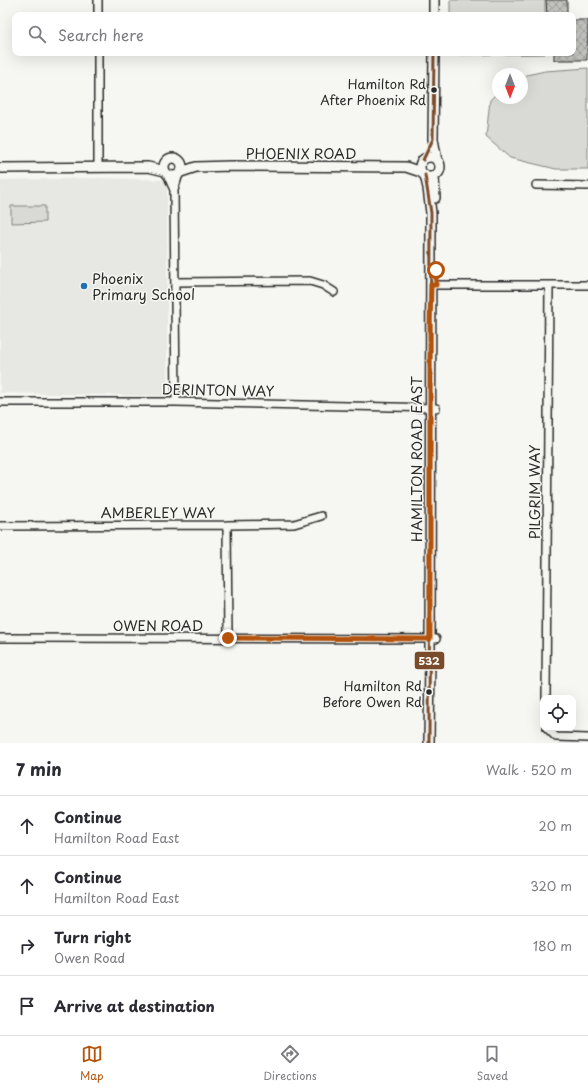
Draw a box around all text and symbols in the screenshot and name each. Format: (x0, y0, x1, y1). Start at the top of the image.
search box (12, 12, 576, 56)
icon: search (26, 23, 48, 45)
text: Search here (58, 23, 144, 46)
north arrow (492, 68, 528, 104)
place label: Hamilton Rd After Phoenix Rd (320, 74, 426, 109)
marker: Hamilton Rd After Phoenix Rd (429, 85, 439, 95)
street label: PHOENIX ROAD (245, 143, 357, 164)
route start (427, 261, 445, 279)
place label: Phoenix Primary School (92, 268, 195, 305)
marker: Phoenix Primary School (79, 281, 89, 291)
street label: HAMILTON ROAD EAST (406, 376, 427, 542)
street label: DERINTON WAY (162, 379, 275, 401)
street label: PILGRIM WAY (524, 444, 545, 540)
street label: AMBERLEY WAY (101, 502, 216, 523)
street label: OWEN ROAD (113, 615, 203, 636)
route end (219, 629, 237, 647)
line badge: 532 (414, 651, 445, 670)
text: 532 (418, 652, 440, 669)
place label: Hamilton Rd Before Owen Rd (322, 676, 422, 711)
marker: Hamilton Rd Before Owen Rd (424, 687, 434, 697)
map controls (540, 695, 576, 731)
button: locate (540, 695, 576, 731)
text: 7 min (16, 756, 62, 782)
text: Walk · 520 m (486, 760, 572, 779)
text: Continue (54, 805, 122, 828)
icon: ahead (16, 815, 38, 837)
text: 20 m (538, 816, 572, 835)
text: Hamilton Road East (54, 828, 179, 847)
text: Continue (54, 865, 122, 888)
icon: ahead (16, 875, 38, 897)
text: 320 m (530, 876, 572, 895)
text: Hamilton Road East (54, 888, 179, 907)
text: Turn right (54, 925, 131, 948)
icon: right (16, 935, 38, 957)
text: 180 m (533, 936, 572, 955)
text: Owen Road (54, 948, 125, 967)
text: Arrive at destination (54, 994, 215, 1017)
icon: arrive (16, 995, 38, 1017)
tab: Map (80, 1043, 103, 1084)
tab: Directions (263, 1043, 317, 1084)
tab: Saved (477, 1043, 508, 1084)

